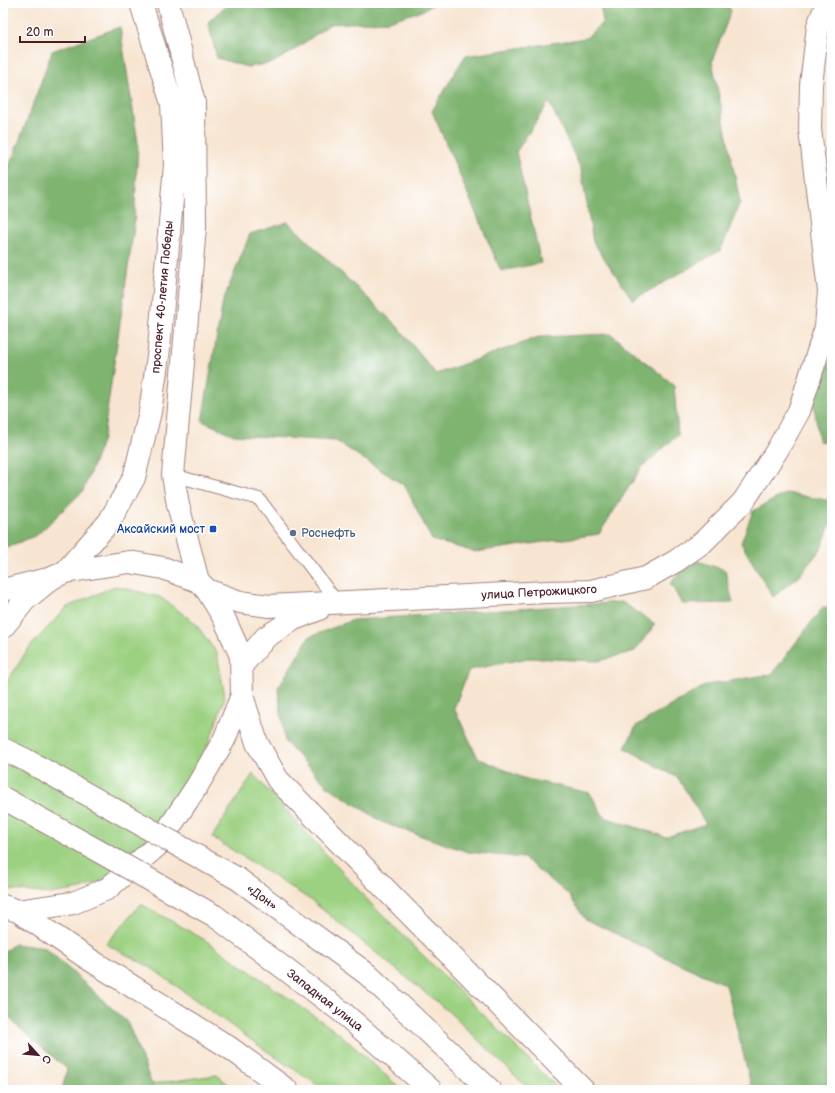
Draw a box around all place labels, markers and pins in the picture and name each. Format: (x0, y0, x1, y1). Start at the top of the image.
place label: Аксайский мост (116, 522, 205, 537)
marker: Аксайский мост (208, 524, 218, 534)
place label: Роснефть (301, 526, 356, 541)
marker: Роснефть (288, 528, 298, 538)

